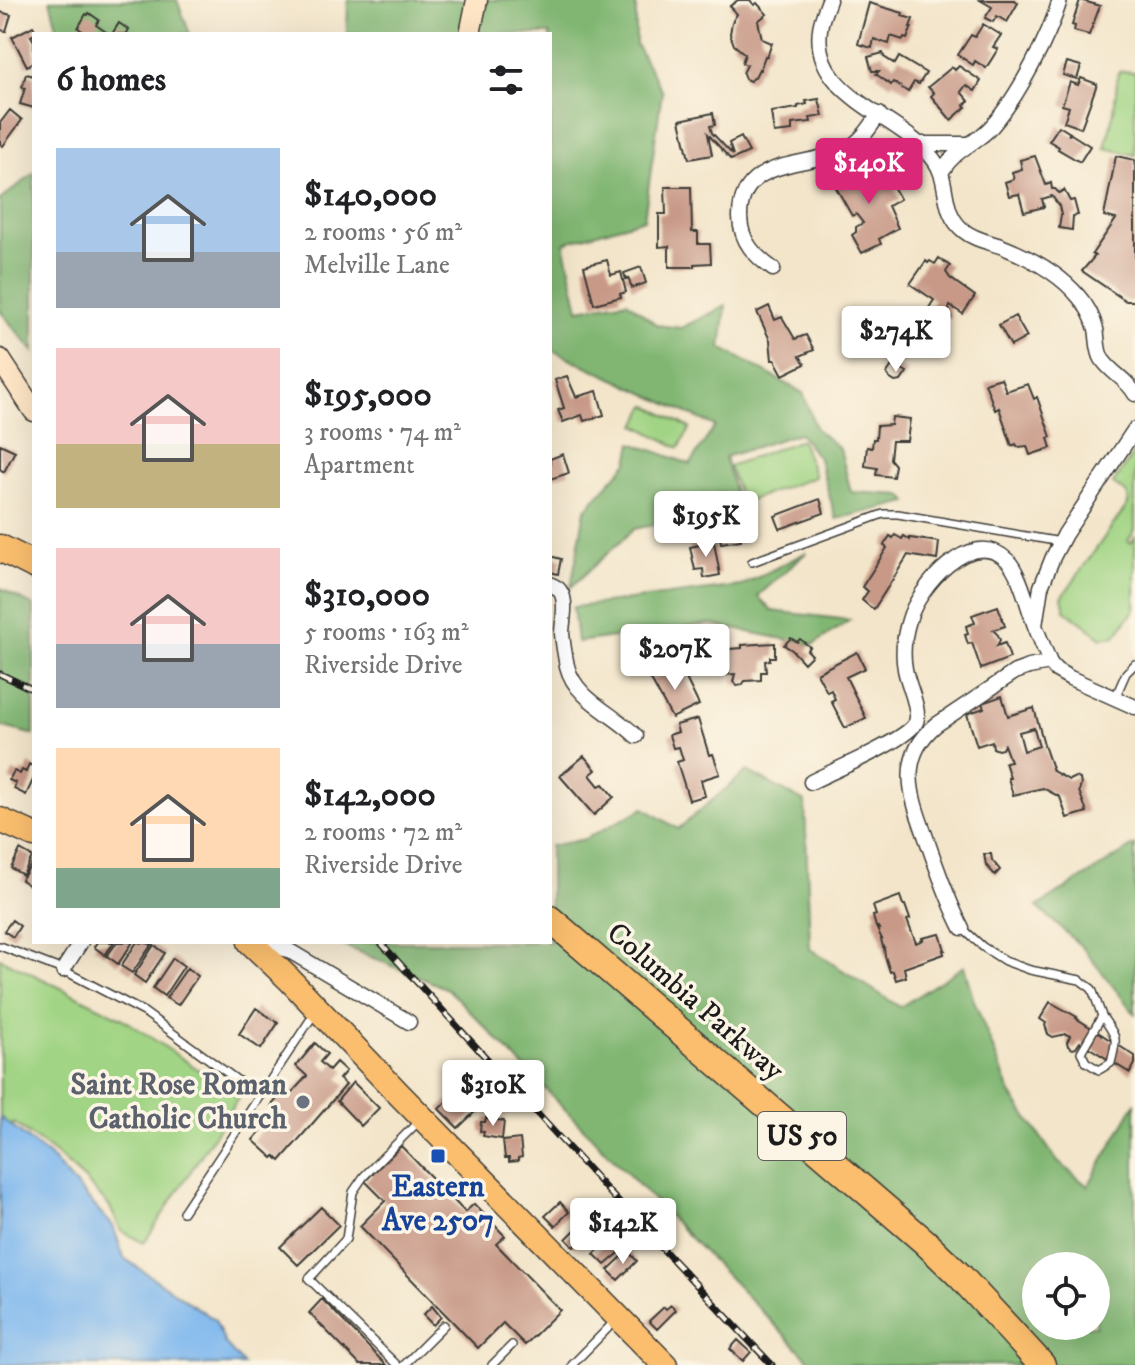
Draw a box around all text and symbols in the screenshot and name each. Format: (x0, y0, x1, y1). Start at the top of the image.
icon: filters (484, 58, 528, 102)
text: 6 homes (56, 59, 166, 101)
pin: $140K (813, 138, 925, 206)
text: $140K (834, 147, 904, 180)
text: $140,000 (304, 174, 437, 216)
icon: home (120, 180, 216, 276)
text: 2 rooms · 56 m² (304, 216, 462, 249)
text: Melville Lane (304, 249, 450, 282)
pin: $274K (840, 306, 952, 374)
text: $274K (860, 315, 932, 348)
text: $195,000 (304, 374, 432, 416)
icon: home (120, 380, 216, 476)
text: 3 rooms · 74 m² (304, 416, 461, 449)
text: Apartment (304, 449, 415, 482)
pin: $195K (650, 491, 762, 559)
text: $195K (672, 500, 740, 533)
text: $310,000 (304, 574, 430, 616)
icon: home (120, 580, 216, 676)
text: 5 rooms · 163 m² (304, 616, 469, 649)
pin: $207K (619, 624, 731, 692)
text: $207K (639, 633, 711, 666)
text: Riverside Drive (304, 649, 462, 682)
text: $142,000 (304, 774, 436, 816)
icon: home (120, 780, 216, 876)
text: 2 rooms · 72 m² (304, 816, 462, 849)
text: Riverside Drive (304, 849, 462, 882)
street label: Columbia Parkway (599, 915, 792, 1090)
pin: $310K (437, 1060, 549, 1128)
place label: Saint Rose Roman Catholic Church (71, 1067, 287, 1138)
text: $310K (460, 1069, 526, 1102)
marker: Saint Rose Roman Catholic Church (294, 1093, 312, 1111)
road number: US 50 (758, 1112, 846, 1160)
marker: Eastern Ave 2507 (429, 1147, 447, 1165)
place label: Eastern Ave 2507 (381, 1169, 494, 1240)
pin: $142K (567, 1198, 679, 1266)
text: $142K (588, 1207, 658, 1240)
map controls (1022, 1252, 1110, 1340)
button: locate (1022, 1252, 1110, 1340)

